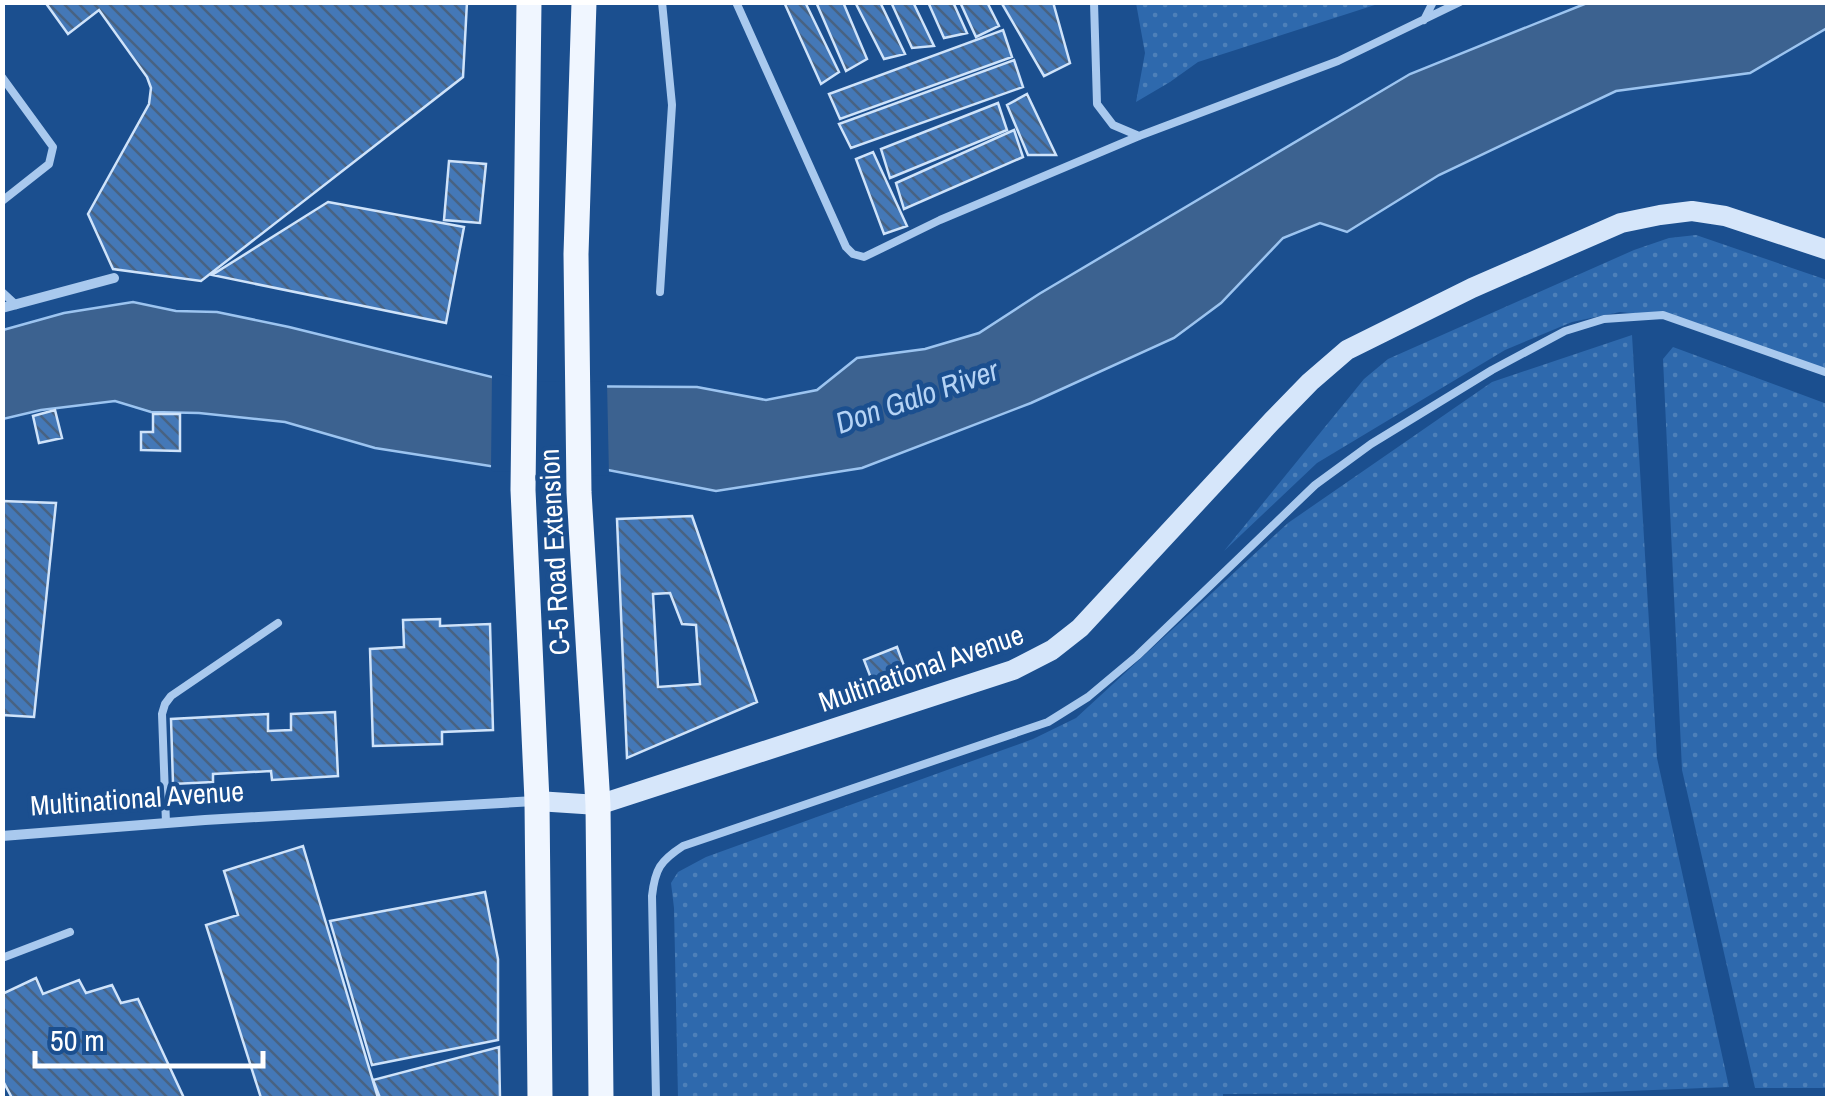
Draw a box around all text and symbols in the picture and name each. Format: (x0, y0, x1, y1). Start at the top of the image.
water label: Don Galo River (830, 349, 1004, 443)
street label: C-5 Road Extension (530, 448, 578, 656)
street label: Multinational Avenue (814, 615, 1028, 721)
street label: Multinational Avenue (29, 772, 245, 824)
scale bar (35, 1006, 262, 1068)
text: 50 m (50, 1020, 105, 1060)

